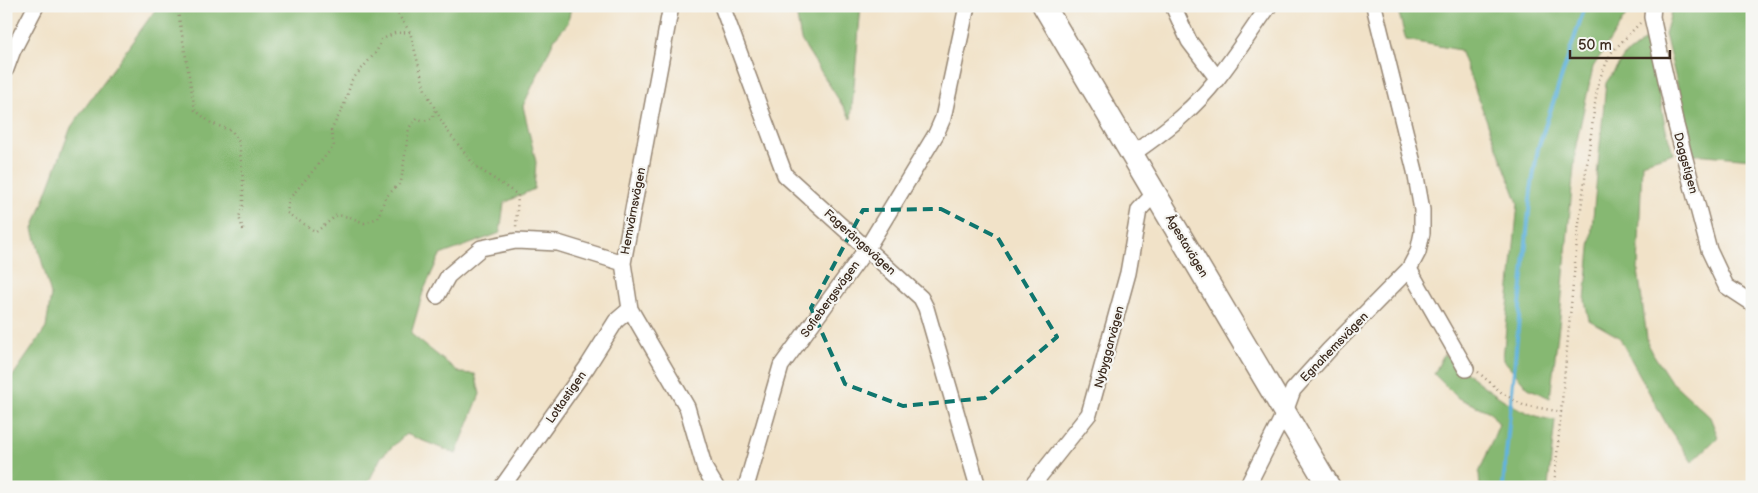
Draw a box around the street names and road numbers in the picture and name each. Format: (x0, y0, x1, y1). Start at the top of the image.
street label: Daggstigen (1670, 131, 1701, 195)
street label: Hemvärnsvägen (618, 166, 649, 256)
street label: Fagerängsvägen (821, 206, 899, 279)
street label: Ågestavägen (1162, 212, 1212, 281)
street label: Sofiebergsvägen (798, 258, 863, 341)
street label: Nybyggarvägen (1091, 304, 1128, 390)
street label: Egnahemsvägen (1297, 309, 1372, 385)
street label: Lottastigen (543, 368, 590, 426)

